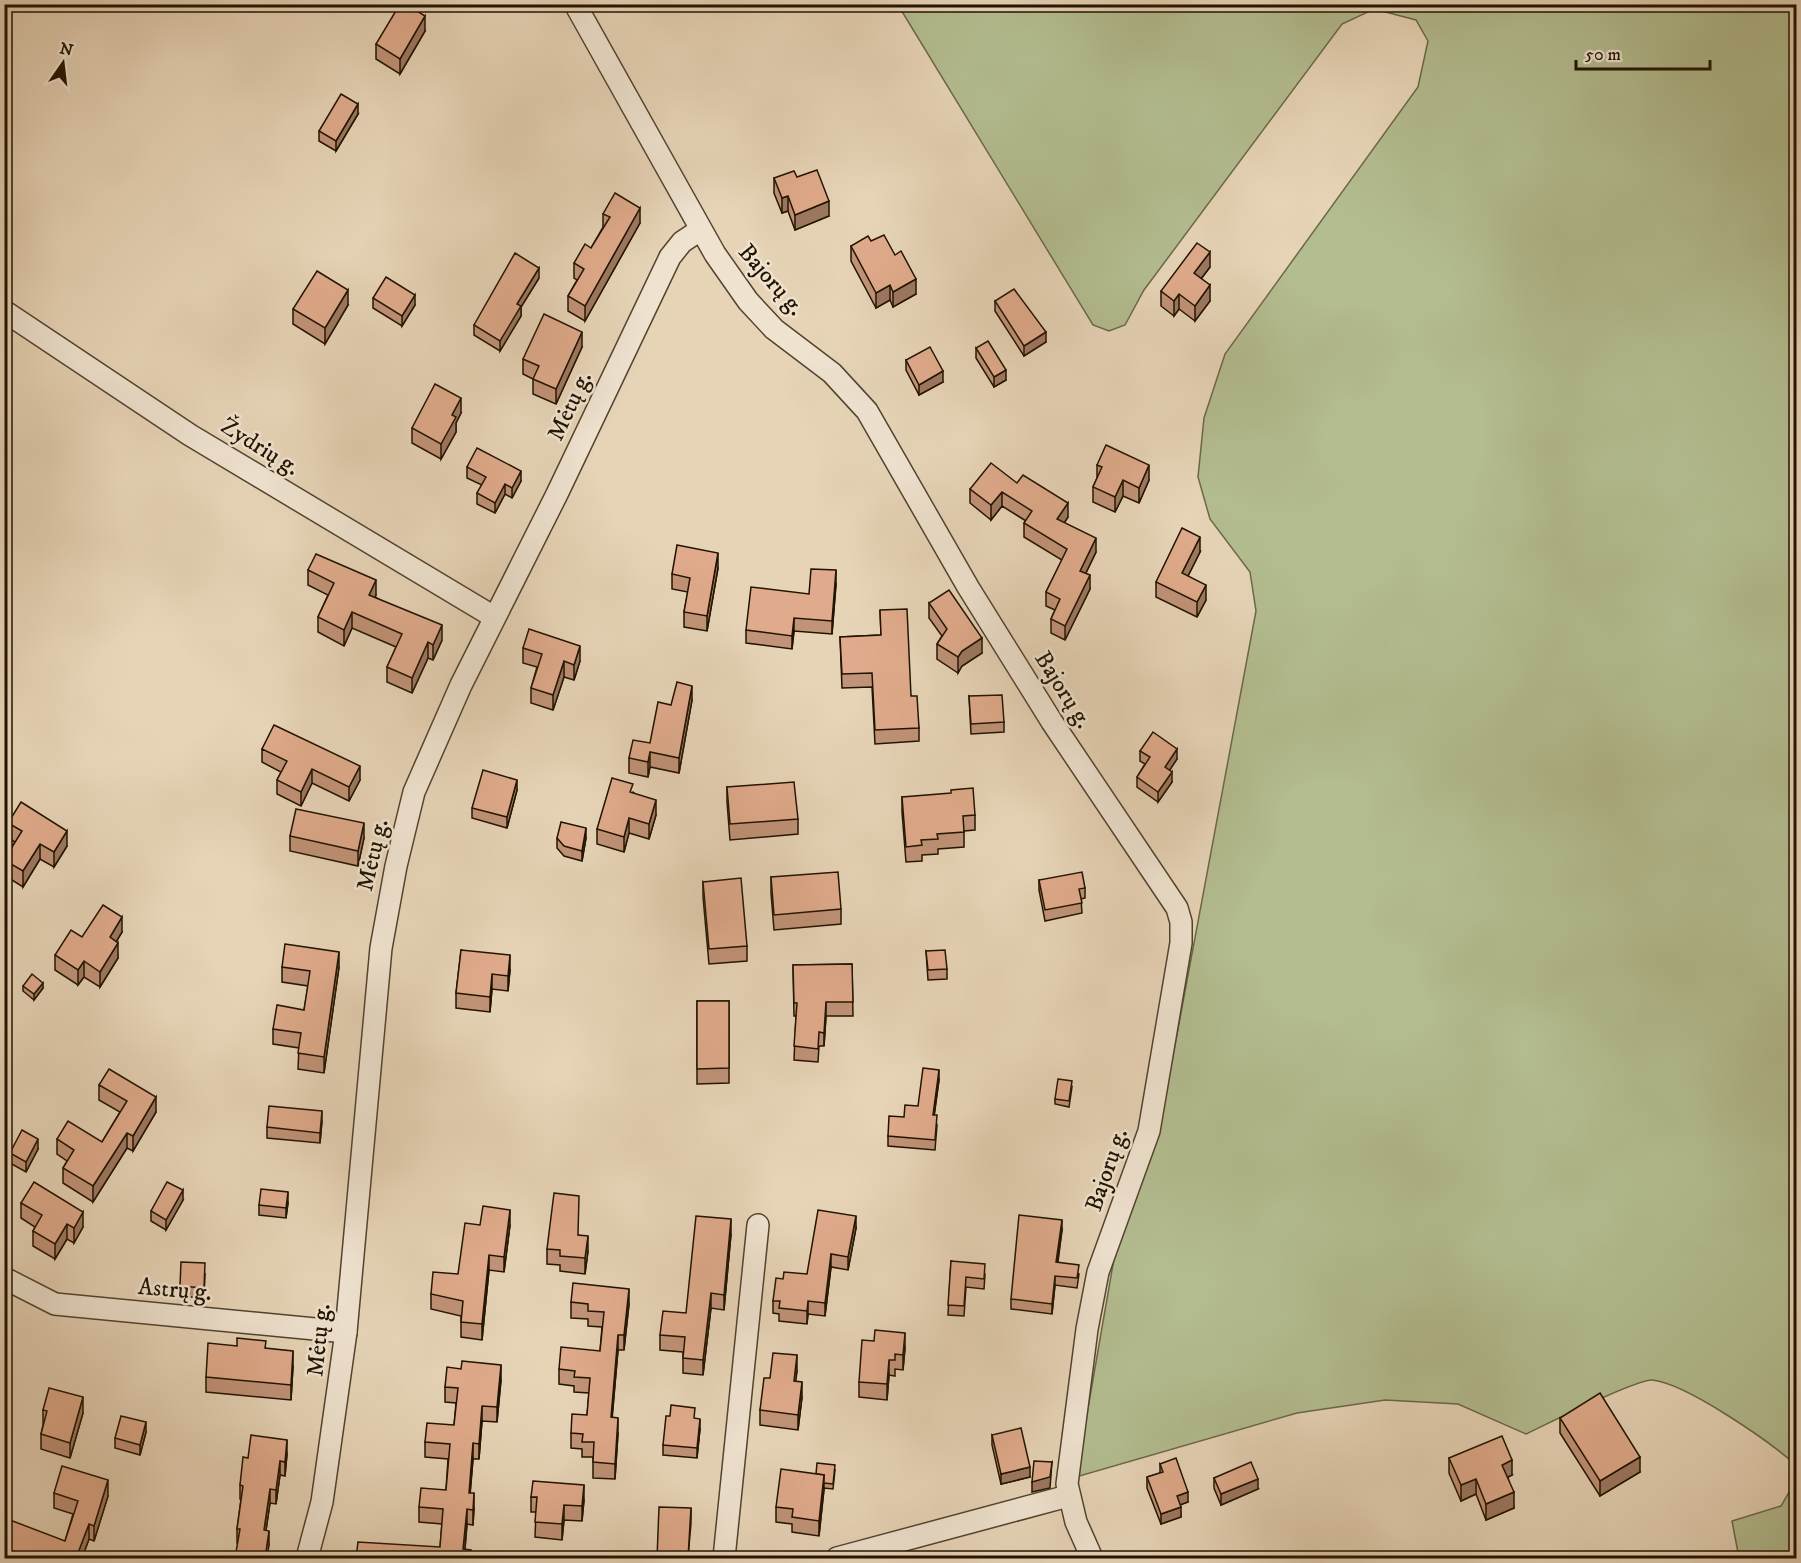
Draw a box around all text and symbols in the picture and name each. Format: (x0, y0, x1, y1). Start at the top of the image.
north arrow (33, 33, 93, 93)
scale bar (1576, 33, 1710, 71)
text: N (58, 38, 75, 61)
text: 50 m (1585, 44, 1621, 66)
street label: Bajorų g. (732, 238, 810, 322)
street label: Mėtų g. (541, 366, 599, 446)
street label: Žydrių g. (215, 410, 305, 483)
street label: Bajorų g. (1028, 646, 1098, 734)
street label: Mėtų g. (350, 816, 396, 894)
street label: Bajorų g. (1079, 1125, 1135, 1215)
street label: Astrų g. (137, 1272, 213, 1308)
street label: Mėtų g. (300, 1302, 338, 1378)

